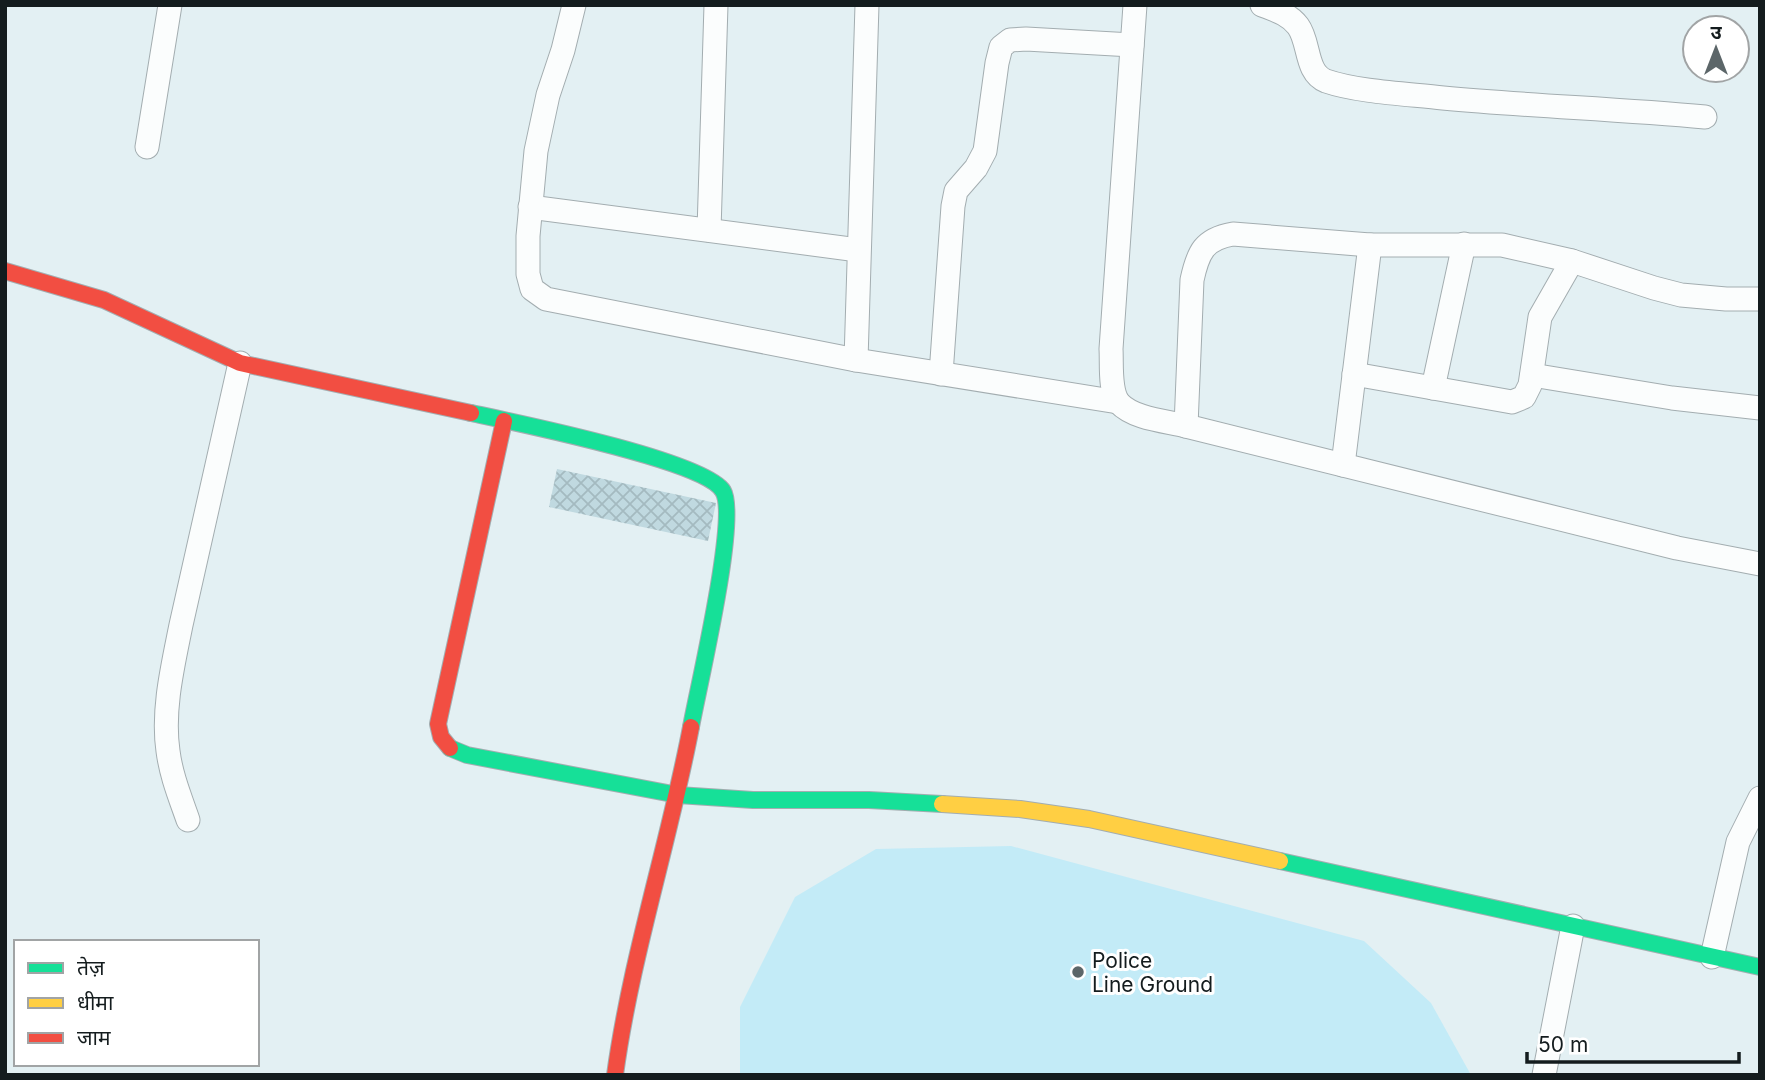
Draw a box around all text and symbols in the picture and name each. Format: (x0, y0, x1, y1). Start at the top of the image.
north arrow (1681, 14, 1751, 84)
text: उ (1710, 21, 1722, 44)
legend (14, 940, 259, 1066)
place label: Police Line Ground (1092, 948, 1213, 997)
text: तेज़ (77, 955, 105, 980)
marker: Police Line Ground (1070, 964, 1086, 980)
text: धीमा (77, 990, 114, 1015)
scale bar (1527, 1020, 1739, 1064)
text: जाम (77, 1025, 111, 1050)
text: 50 m (1538, 1032, 1588, 1057)

